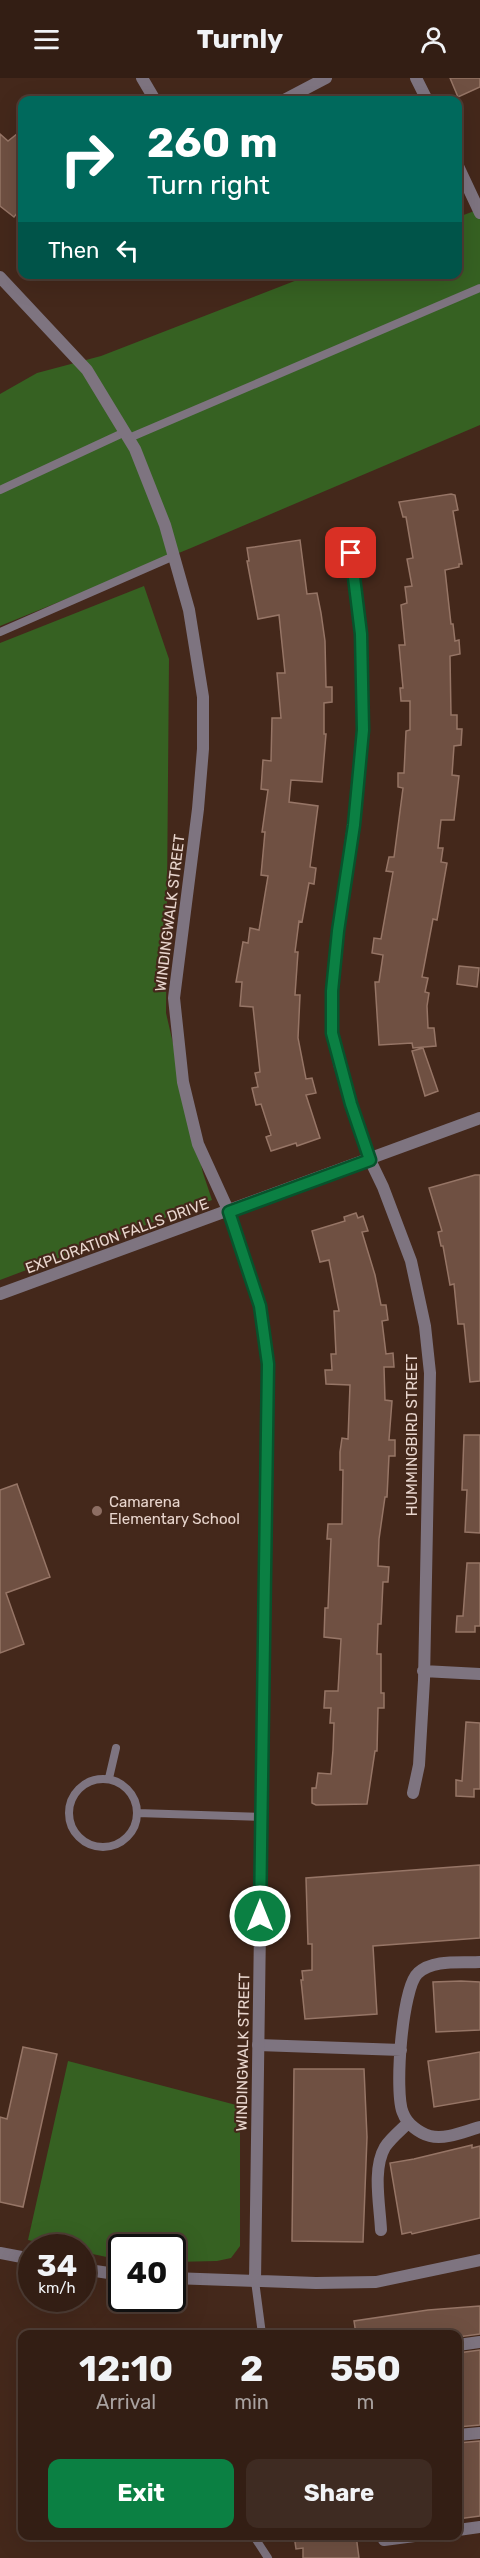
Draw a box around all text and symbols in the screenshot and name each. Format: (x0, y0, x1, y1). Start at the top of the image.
icon: menu (30, 23, 63, 56)
text: Turnly (197, 23, 283, 55)
icon: person (417, 23, 450, 56)
text: 260 m (147, 118, 278, 168)
icon: right (48, 120, 126, 198)
text: Turn right (147, 169, 270, 201)
icon: left (111, 234, 144, 267)
text: Then (48, 237, 99, 264)
pin (325, 527, 376, 578)
icon: arrive (334, 536, 367, 569)
street label: WINDINGWALK STREET (151, 833, 189, 993)
street label: EXPLORATION FALLS DRIVE (23, 1194, 211, 1278)
street label: HUMMINGBIRD STREET (403, 1354, 421, 1516)
place label: Camarena Elementary School (109, 1493, 240, 1528)
marker: Camarena Elementary School (90, 1504, 104, 1518)
position arrow (228, 1884, 292, 1948)
street label: WINDINGWALK STREET (233, 1972, 253, 2131)
speed limit sign: 40 (108, 2234, 186, 2312)
text: 34 (37, 2248, 77, 2284)
text: km/h (38, 2279, 76, 2297)
text: 12:10 (79, 2347, 173, 2390)
text: 2 (240, 2347, 263, 2390)
text: 550 (330, 2347, 401, 2390)
text: Arrival (96, 2390, 156, 2414)
text: min (234, 2390, 269, 2414)
text: m (357, 2390, 374, 2414)
button: Exit (48, 2459, 234, 2528)
button: Share (246, 2459, 432, 2528)

